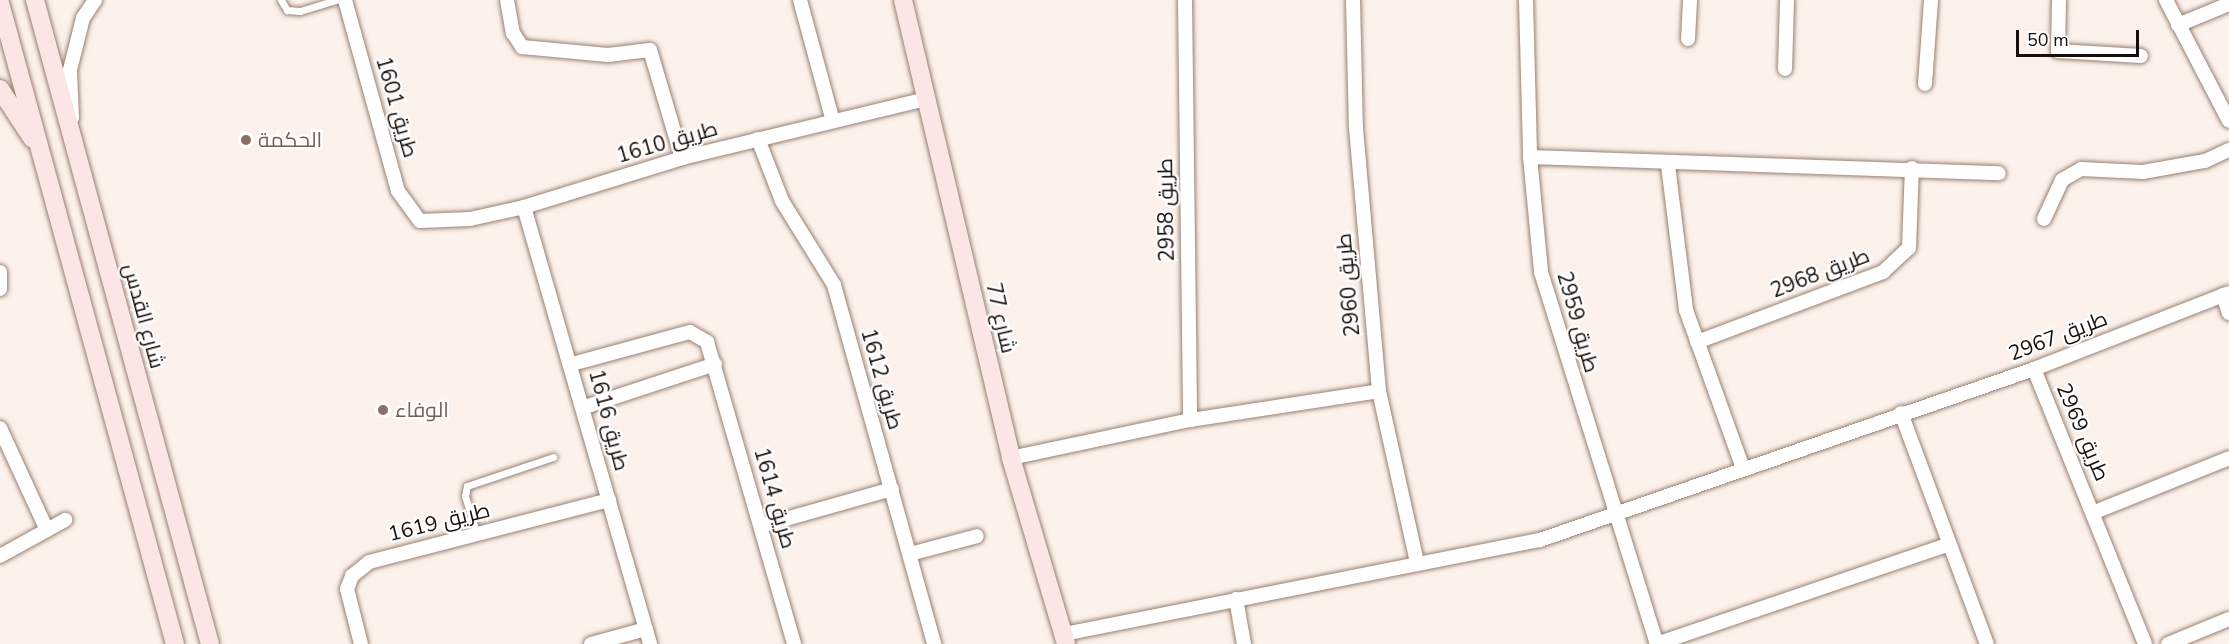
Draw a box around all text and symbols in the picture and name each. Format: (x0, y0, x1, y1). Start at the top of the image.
scale bar (2019, 18, 2142, 56)
text: 50 m (2027, 28, 2069, 52)
street label: طريق 1601 (371, 54, 423, 160)
street label: طريق 1610 (614, 116, 720, 168)
place label: الحكمة (258, 127, 322, 153)
marker: الحكمة (239, 133, 253, 147)
street label: طريق 2958 (1152, 158, 1180, 262)
street label: طريق 2960 (1331, 232, 1365, 338)
street label: طريق 2968 (1767, 243, 1873, 303)
street label: شارع القدس (118, 261, 170, 371)
street label: طريق 2959 (1552, 269, 1604, 375)
street label: شارع 77 (981, 280, 1021, 356)
street label: طريق 2967 (2005, 306, 2111, 366)
street label: طريق 1612 (856, 326, 908, 432)
street label: طريق 1616 (583, 367, 635, 473)
street label: طريق 2969 (2051, 379, 2115, 485)
place label: الوفاء (395, 397, 449, 423)
marker: الوفاء (376, 403, 390, 417)
street label: طريق 1614 (749, 445, 801, 551)
street label: طريق 1619 (386, 497, 492, 547)

